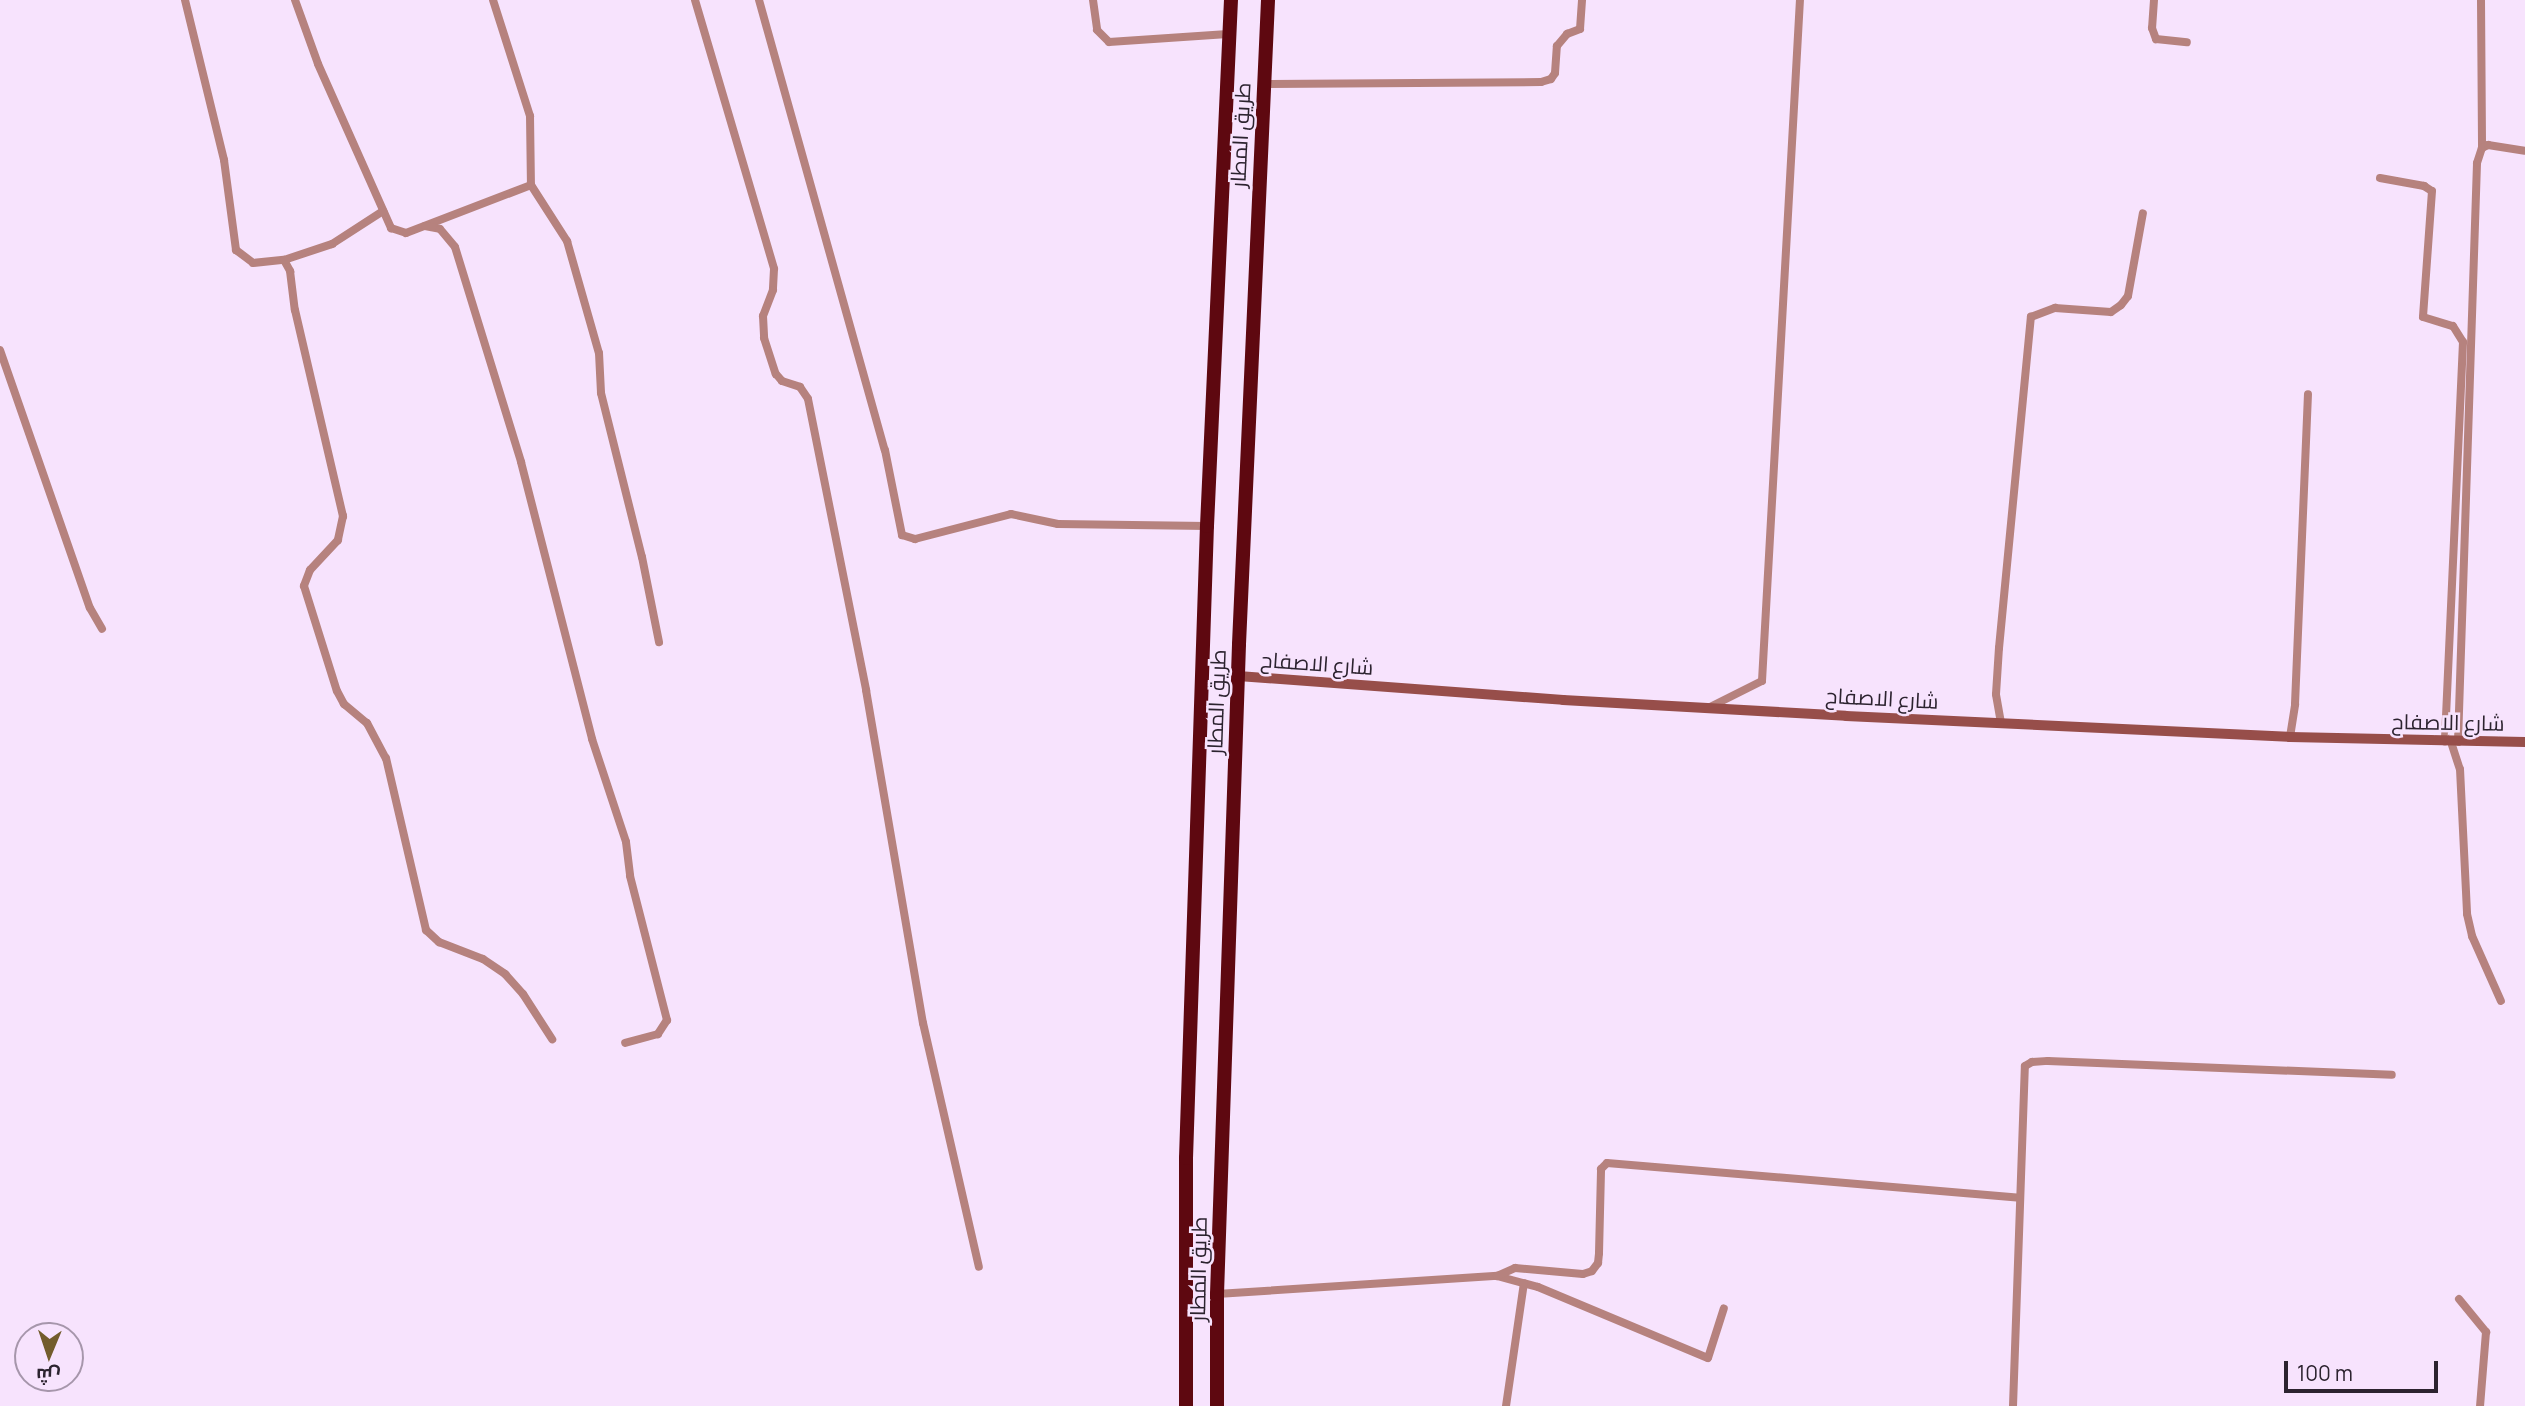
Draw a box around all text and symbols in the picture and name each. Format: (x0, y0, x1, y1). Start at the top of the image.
street label: طريق المطار (1225, 82, 1255, 188)
street label: شارع الاصفاح (1260, 646, 1374, 680)
street label: طريق المطار (1202, 649, 1230, 755)
street label: شارع الاصفاح (1825, 682, 1939, 714)
street label: شارع الاصفاح (2391, 708, 2505, 736)
street label: طريق المطار (1184, 1216, 1212, 1322)
north arrow (14, 1322, 84, 1392)
scale bar (2287, 1346, 2441, 1390)
text: 100 m (2297, 1359, 2353, 1387)
text: ش (36, 1363, 61, 1389)

